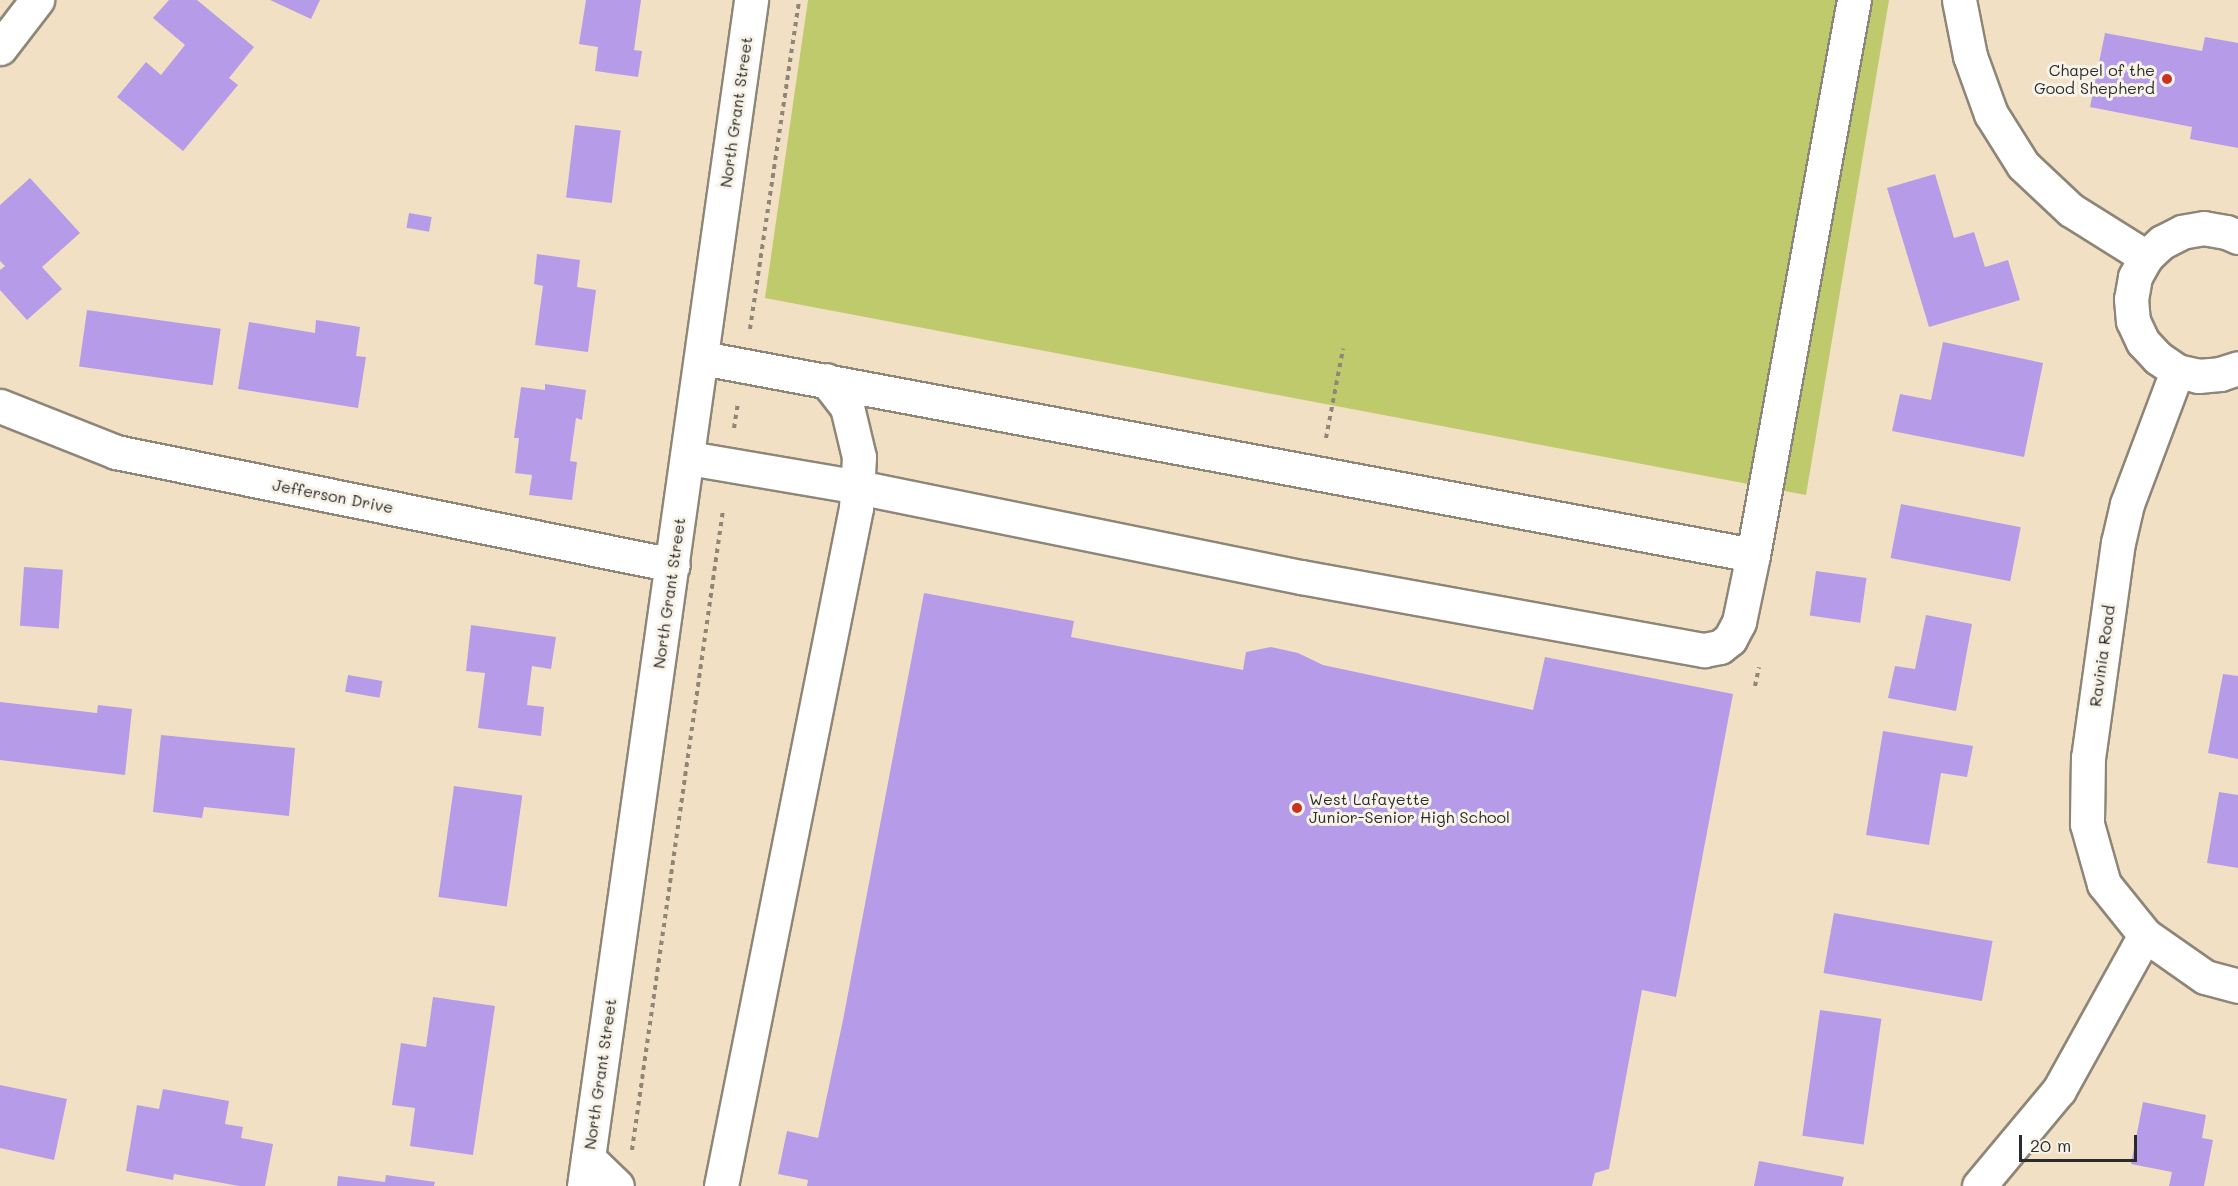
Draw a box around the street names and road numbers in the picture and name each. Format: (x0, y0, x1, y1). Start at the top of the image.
street label: North Grant Street (716, 35, 756, 189)
street label: Jefferson Drive (271, 475, 395, 517)
street label: North Grant Street (649, 516, 689, 670)
street label: Ravinia Road (2085, 604, 2119, 708)
street label: North Grant Street (580, 997, 620, 1151)

